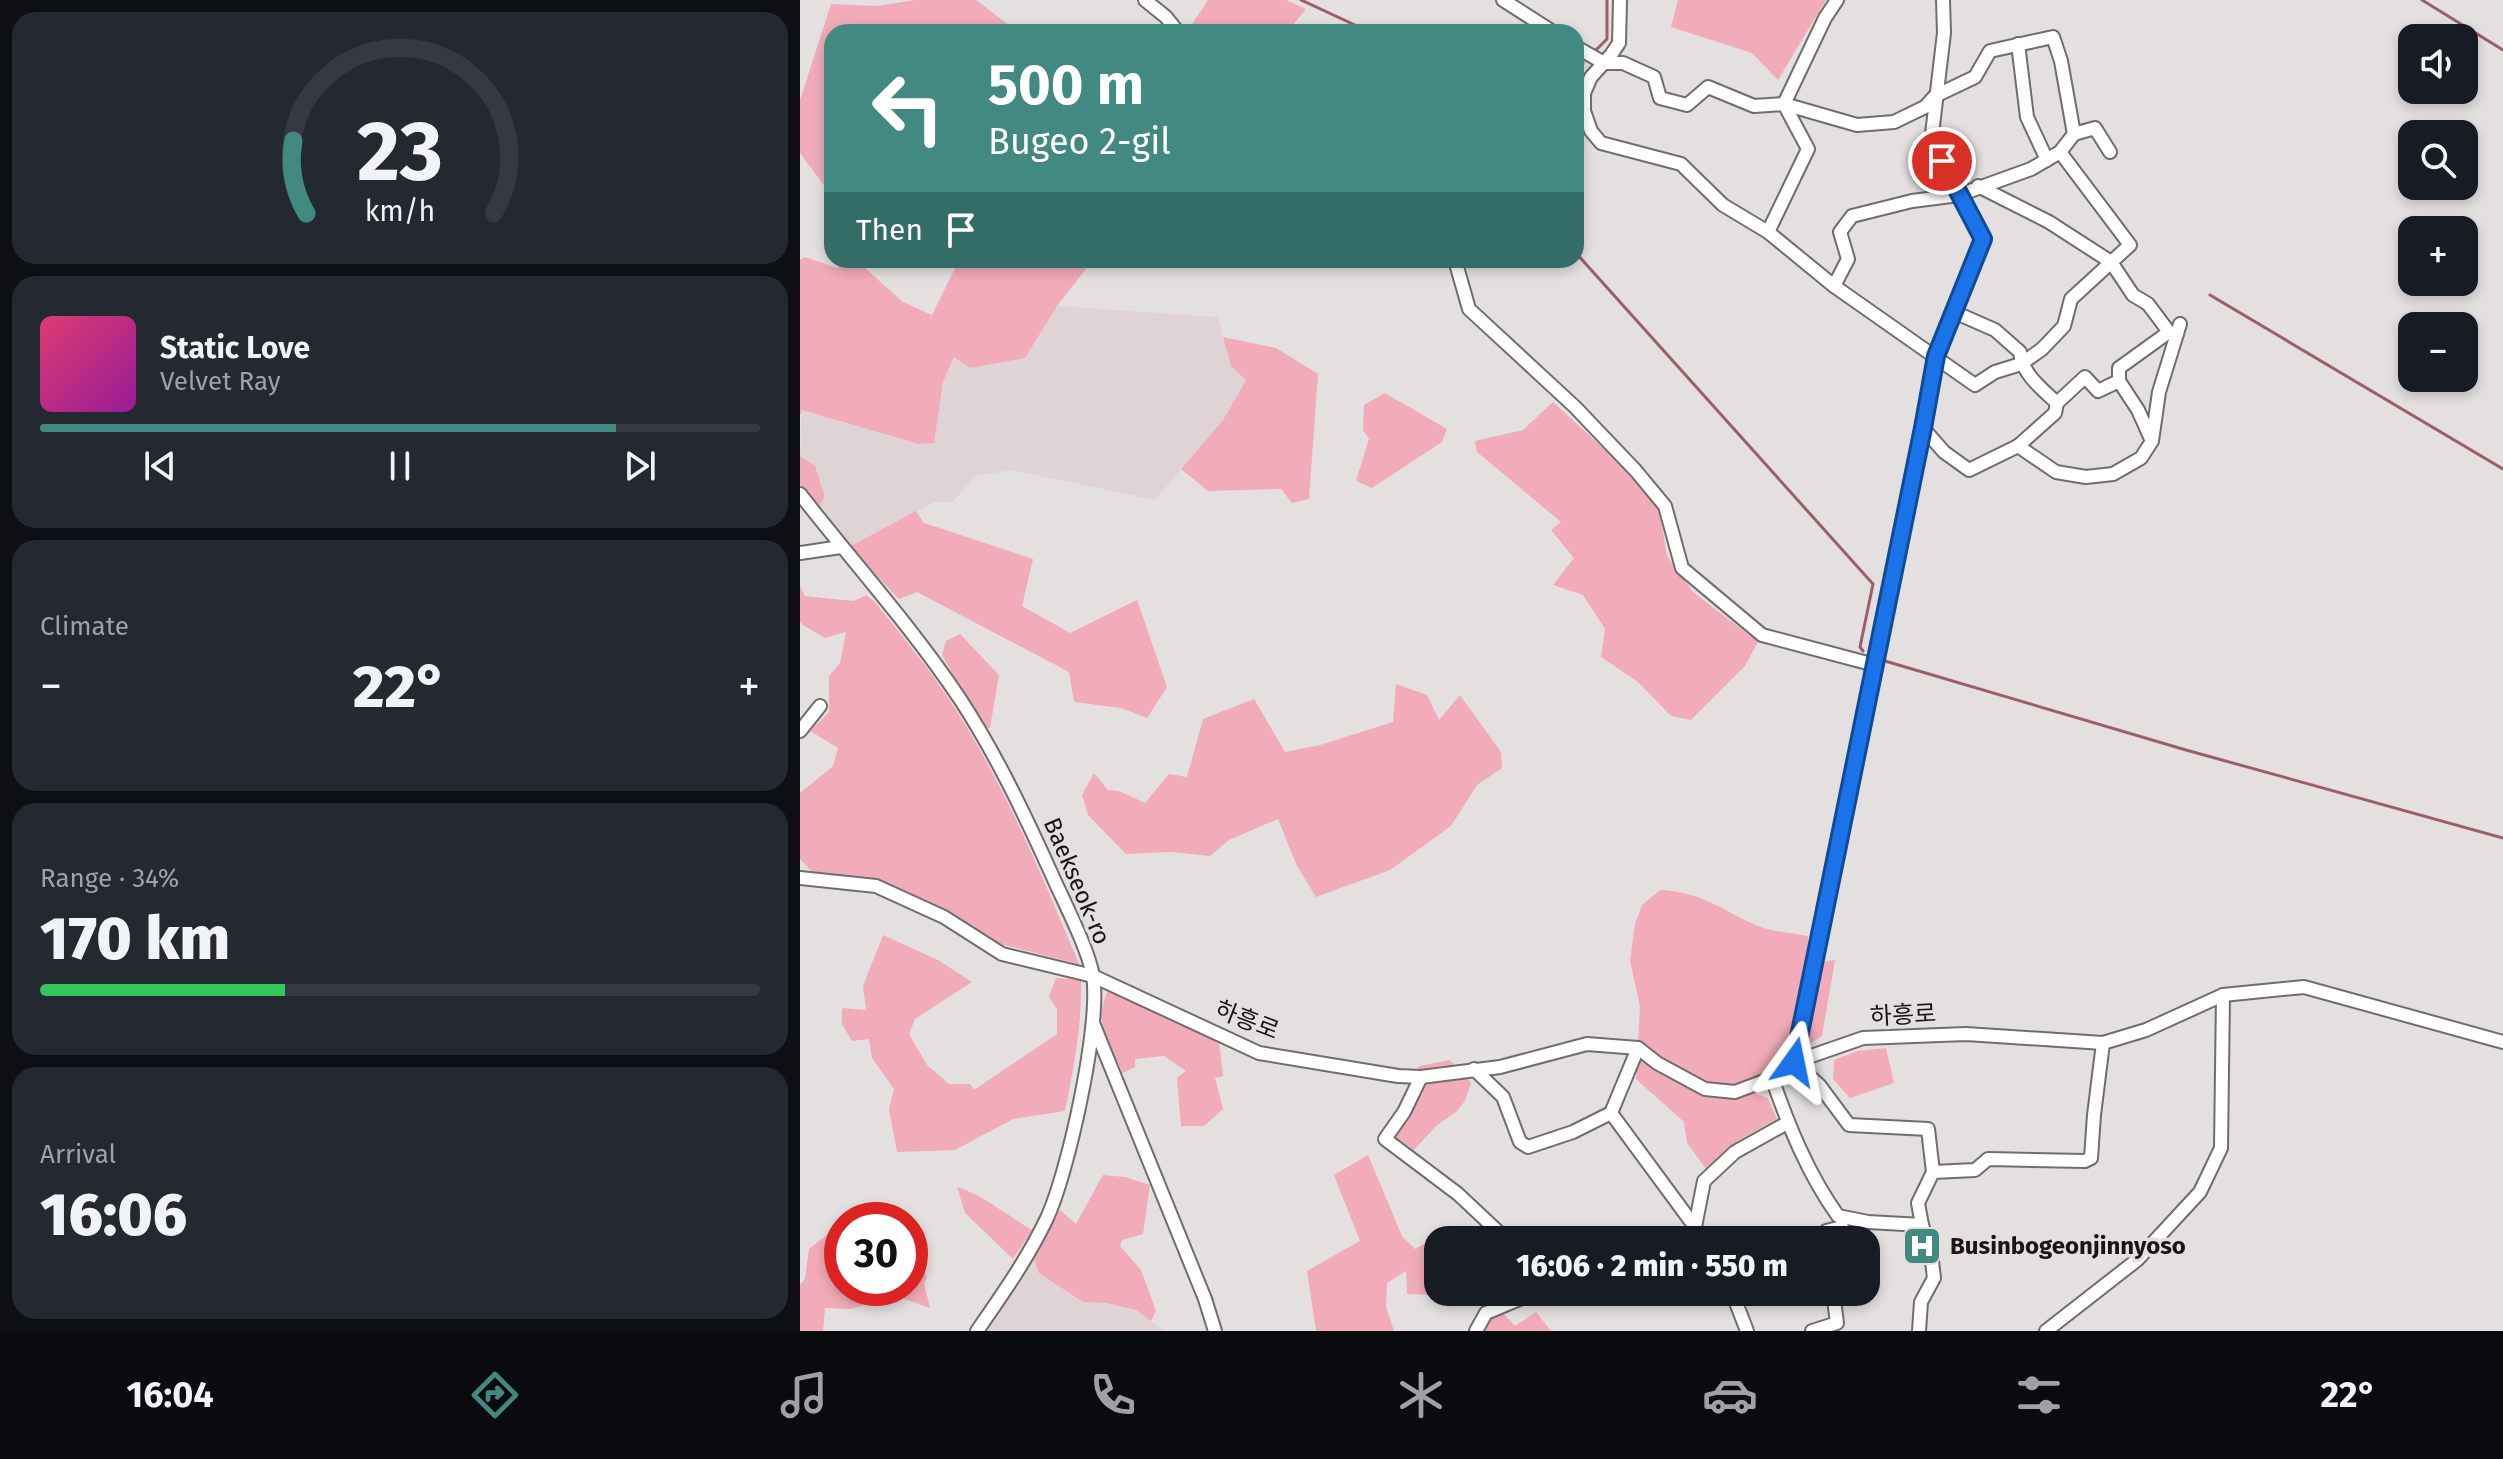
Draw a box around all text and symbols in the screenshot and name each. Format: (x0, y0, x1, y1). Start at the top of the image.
map controls (2398, 24, 2478, 392)
button: sound (2398, 24, 2478, 104)
text: 500 m (988, 52, 1144, 119)
icon: left (856, 56, 960, 160)
text: 23 (357, 101, 443, 201)
text: Bugeo 2-gil (988, 120, 1171, 164)
button: search (2398, 120, 2478, 200)
pin (1908, 127, 1976, 195)
icon: arrive (1920, 139, 1964, 183)
text: km/h (365, 194, 435, 229)
icon: arrive (939, 208, 983, 252)
text: Then (856, 212, 923, 248)
button: + (2398, 216, 2478, 296)
button: − (2398, 312, 2478, 392)
text: Static Love (160, 330, 310, 366)
text: Velvet Ray (160, 366, 280, 397)
icon: previous (138, 444, 182, 488)
icon: pause (378, 444, 422, 488)
icon: next (618, 444, 662, 488)
text: Climate (40, 611, 129, 642)
text: 22° (353, 651, 447, 723)
text: − (40, 660, 62, 713)
text: + (738, 660, 760, 713)
street label: Baekseok-ro (1038, 813, 1116, 949)
text: Range · 34% (40, 863, 179, 894)
text: 170 km (40, 903, 230, 975)
street label: 하흥로 (1211, 995, 1283, 1045)
street label: 하흥로 (1869, 999, 1937, 1031)
position arrow (1752, 1020, 1836, 1104)
text: Arrival (40, 1139, 116, 1170)
text: 16:06 (40, 1179, 187, 1251)
speed limit sign: 30 (824, 1202, 928, 1306)
hospital icon: Businbogeonjinnyoso (1901, 1225, 1943, 1267)
place label: Businbogeonjinnyoso (1950, 1232, 2186, 1260)
text: 16:06 · 2 min · 550 m (1516, 1248, 1788, 1284)
icon: directions (467, 1367, 523, 1423)
icon: music (776, 1367, 832, 1423)
icon: phone (1085, 1367, 1141, 1423)
icon: climate (1393, 1367, 1449, 1423)
icon: car (1702, 1367, 1758, 1423)
icon: filters (2011, 1367, 2067, 1423)
text: 16:04 (126, 1373, 214, 1417)
text: 22° (2320, 1373, 2376, 1417)

